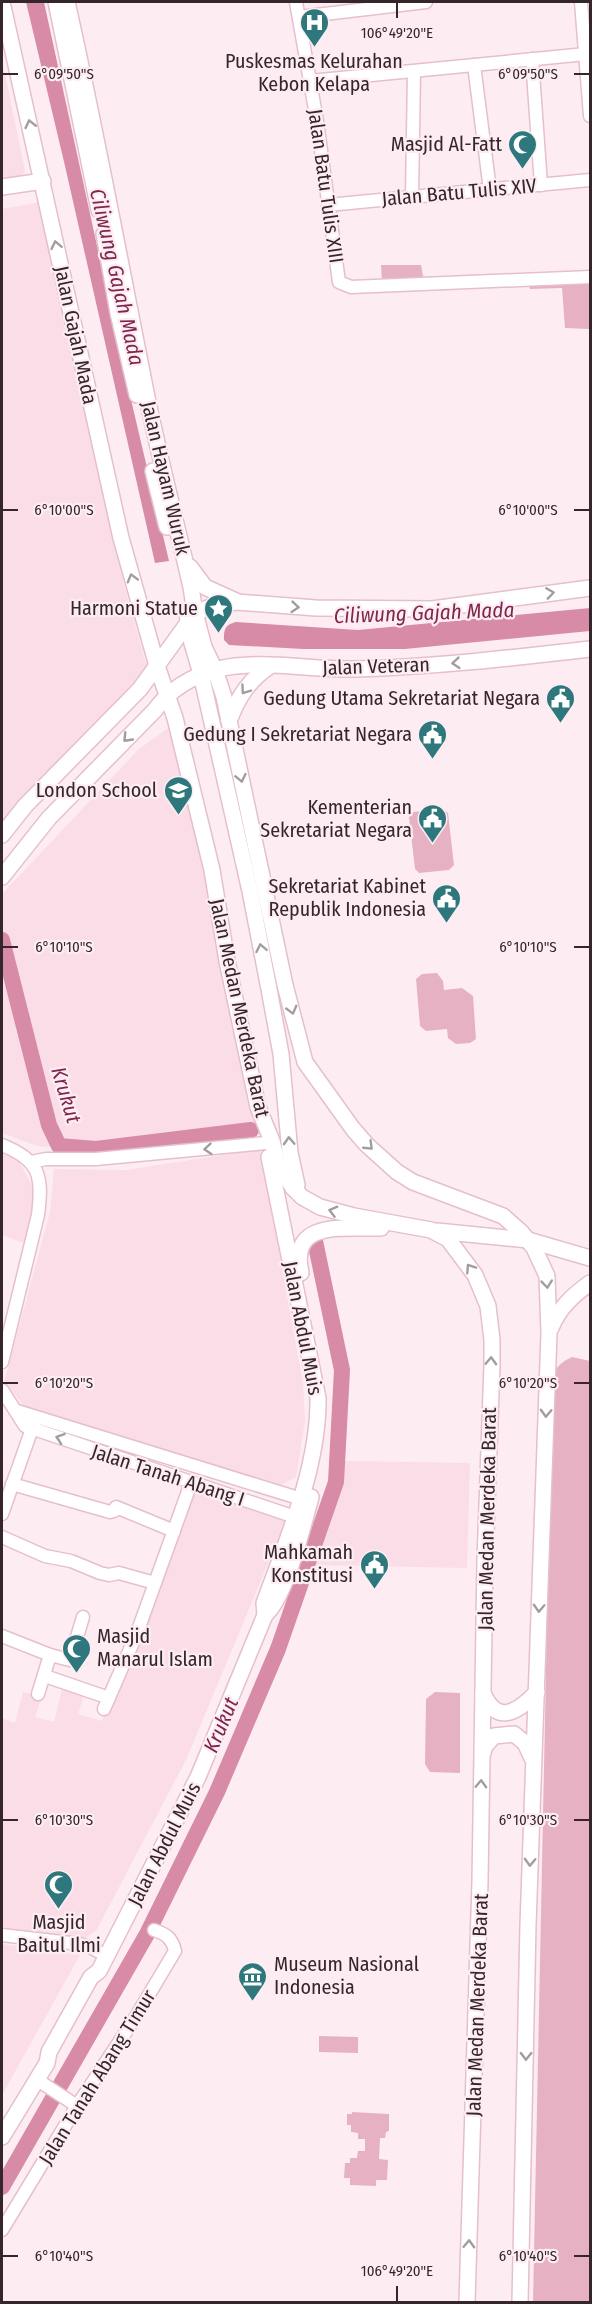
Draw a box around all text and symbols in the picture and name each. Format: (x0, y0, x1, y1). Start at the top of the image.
hospital icon: Puskesmas Kelurahan Kebon Kelapa (298, 7, 330, 49)
text: 106°49'20"E (361, 24, 433, 42)
place label: Puskesmas Kelurahan Kebon Kelapa (225, 49, 403, 96)
text: 6°09'50"S (34, 65, 94, 83)
text: 6°09'50"S (498, 65, 558, 83)
street label: Jalan Batu Tulis XIII (303, 107, 349, 265)
one-way arrow (24, 119, 37, 129)
mosque icon: Masjid Al-Fatt (507, 128, 539, 170)
place label: Masjid Al-Fatt (391, 132, 502, 156)
street label: Jalan Batu Tulis XIV (381, 173, 538, 211)
water label: Ciliwung Gajah Mada (84, 186, 150, 368)
one-way arrow (51, 240, 64, 250)
street label: Jalan Gajah Mada (50, 264, 102, 406)
street label: Jalan Hayam Wuruk (137, 399, 196, 558)
text: 6°10'00"S (34, 501, 94, 519)
text: 6°10'00"S (498, 501, 558, 519)
one-way arrow (127, 573, 139, 584)
one-way arrow (545, 588, 554, 600)
place icon: Harmoni Statue (203, 592, 235, 634)
place label: Harmoni Statue (70, 596, 198, 620)
water label: Ciliwung Gajah Mada (333, 597, 515, 629)
one-way arrow (291, 600, 300, 613)
street label: Jalan Veteran (322, 652, 430, 680)
one-way arrow (451, 656, 461, 669)
public building icon: Gedung Utama Sekretariat Negara (545, 682, 577, 724)
one-way arrow (241, 683, 252, 694)
place label: Gedung Utama Sekretariat Negara (263, 686, 540, 710)
public building icon: Gedung I Sekretariat Negara (417, 718, 449, 760)
place label: Gedung I Sekretariat Negara (183, 722, 412, 746)
one-way arrow (123, 731, 134, 742)
one-way arrow (234, 773, 247, 783)
school or university icon: London School (162, 774, 194, 816)
place label: London School (36, 778, 157, 802)
place label: Kementerian Sekretariat Negara (260, 795, 412, 842)
public building icon: Kementerian Sekretariat Negara (417, 802, 449, 844)
place label: Sekretariat Kabinet Republik Indonesia (268, 874, 426, 921)
public building icon: Sekretariat Kabinet Republik Indonesia (431, 882, 463, 924)
street label: Jalan Medan Merdeka Barat (205, 896, 275, 1120)
text: 6°10'10"S (35, 938, 93, 956)
text: 6°10'10"S (499, 938, 557, 956)
one-way arrow (255, 943, 268, 953)
one-way arrow (285, 1004, 297, 1014)
water label: Krukut (45, 1064, 87, 1126)
one-way arrow (283, 1136, 296, 1145)
one-way arrow (362, 1139, 373, 1150)
one-way arrow (203, 1142, 212, 1155)
one-way arrow (328, 1205, 338, 1218)
street label: Jalan Abdul Muis (278, 1259, 328, 1397)
one-way arrow (466, 1264, 477, 1275)
one-way arrow (540, 1280, 553, 1289)
one-way arrow (485, 1357, 498, 1366)
text: 6°10'20"S (35, 1374, 93, 1392)
text: 6°10'20"S (499, 1374, 557, 1392)
street label: Jalan Medan Merdeka Barat (473, 1407, 501, 1631)
one-way arrow (539, 1408, 552, 1417)
one-way arrow (55, 1433, 66, 1446)
street label: Jalan Tanah Abang I (88, 1439, 248, 1511)
place label: Mahkamah Konstitusi (264, 1540, 353, 1587)
public building icon: Mahkamah Konstitusi (358, 1548, 390, 1590)
one-way arrow (533, 1603, 546, 1612)
place label: Masjid Manarul Islam (97, 1624, 213, 1671)
mosque icon: Masjid Manarul Islam (60, 1632, 92, 1674)
water label: Krukut (198, 1693, 244, 1757)
street label: Jalan Abdul Muis (122, 1778, 206, 1910)
one-way arrow (475, 1779, 488, 1788)
text: 6°10'30"S (35, 1811, 93, 1829)
text: 6°10'30"S (499, 1811, 557, 1829)
one-way arrow (524, 1857, 537, 1866)
mosque icon: Masjid Baitul Ilmi (43, 1868, 75, 1910)
street label: Jalan Medan Merdeka Barat (461, 1893, 493, 2117)
place label: Masjid Baitul Ilmi (17, 1910, 101, 1957)
place label: Museum Nasional Indonesia (274, 1952, 419, 1999)
museum icon: Museum Nasional Indonesia (237, 1960, 269, 2002)
street label: Jalan Tanah Abang Timur (33, 1985, 161, 2169)
one-way arrow (520, 2052, 533, 2061)
one-way arrow (463, 2240, 476, 2249)
text: 6°10'40"S (35, 2247, 93, 2265)
text: 6°10'40"S (499, 2247, 557, 2265)
text: 106°49'20"E (361, 2262, 433, 2280)

